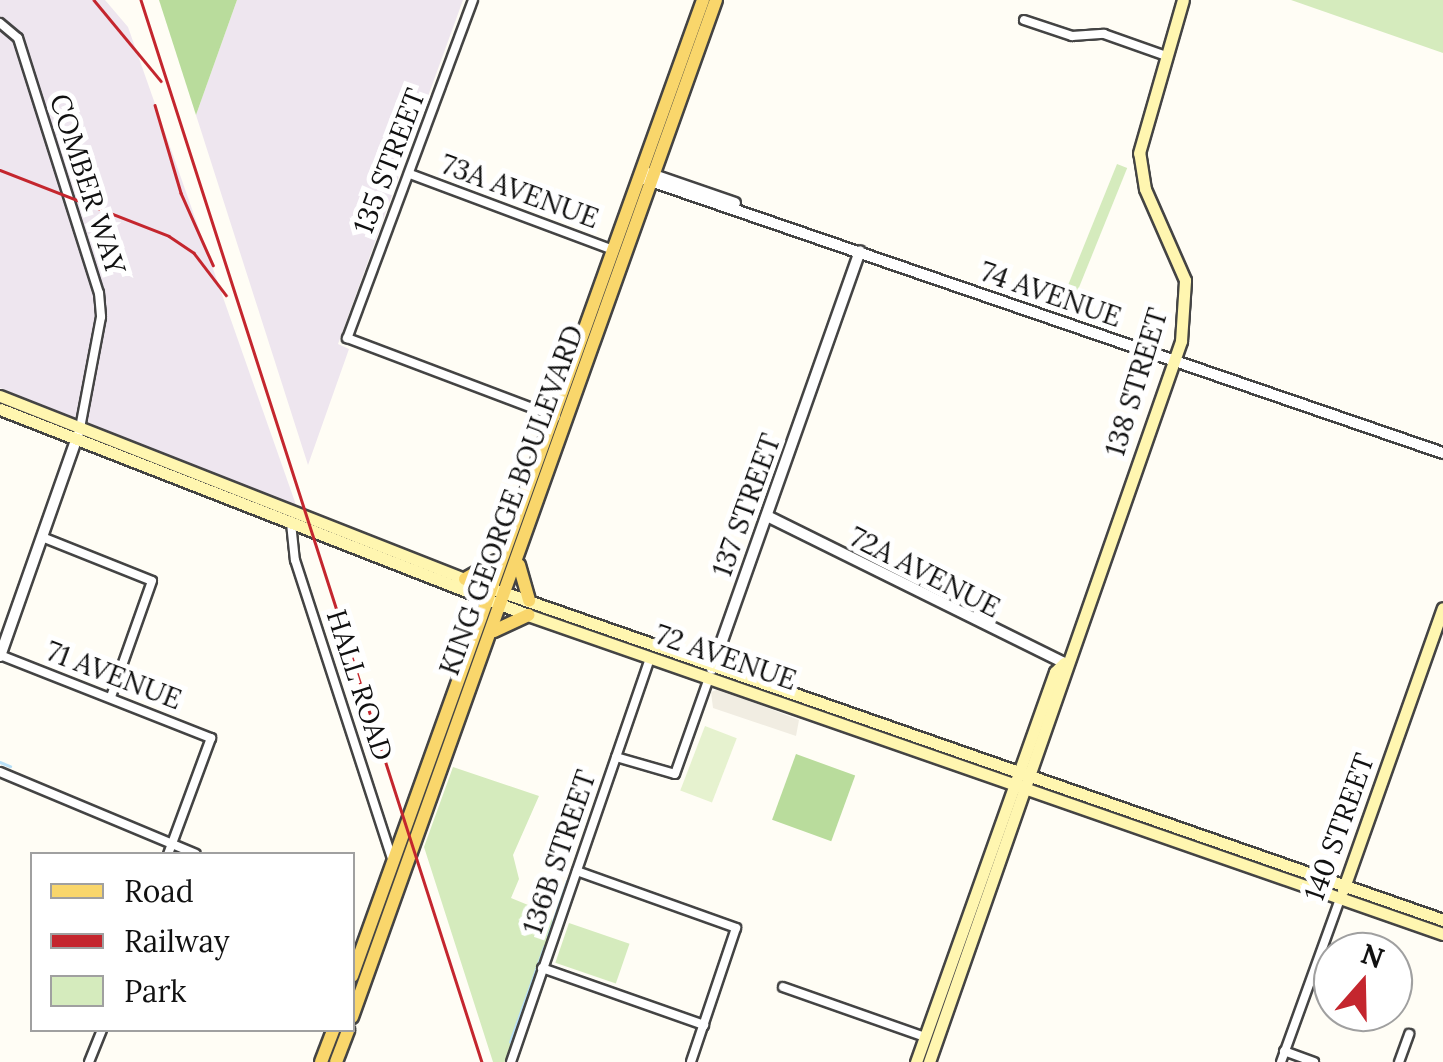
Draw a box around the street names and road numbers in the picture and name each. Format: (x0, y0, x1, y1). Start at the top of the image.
street label: 135 STREET (346, 84, 432, 238)
street label: COMBER WAY (43, 89, 133, 279)
street label: 73A AVENUE (437, 147, 603, 235)
street label: 74 AVENUE (976, 254, 1126, 334)
street label: 138 STREET (1098, 304, 1174, 460)
street label: KING GEORGE BOULEVARD (432, 320, 590, 680)
street label: 137 STREET (705, 429, 787, 581)
street label: 72A AVENUE (844, 520, 1006, 624)
street label: HALL ROAD (320, 605, 400, 765)
street label: 72 AVENUE (651, 617, 801, 697)
street label: 71 AVENUE (42, 634, 186, 716)
street label: 140 STREET (1297, 749, 1381, 905)
street label: 136B STREET (515, 766, 603, 938)

